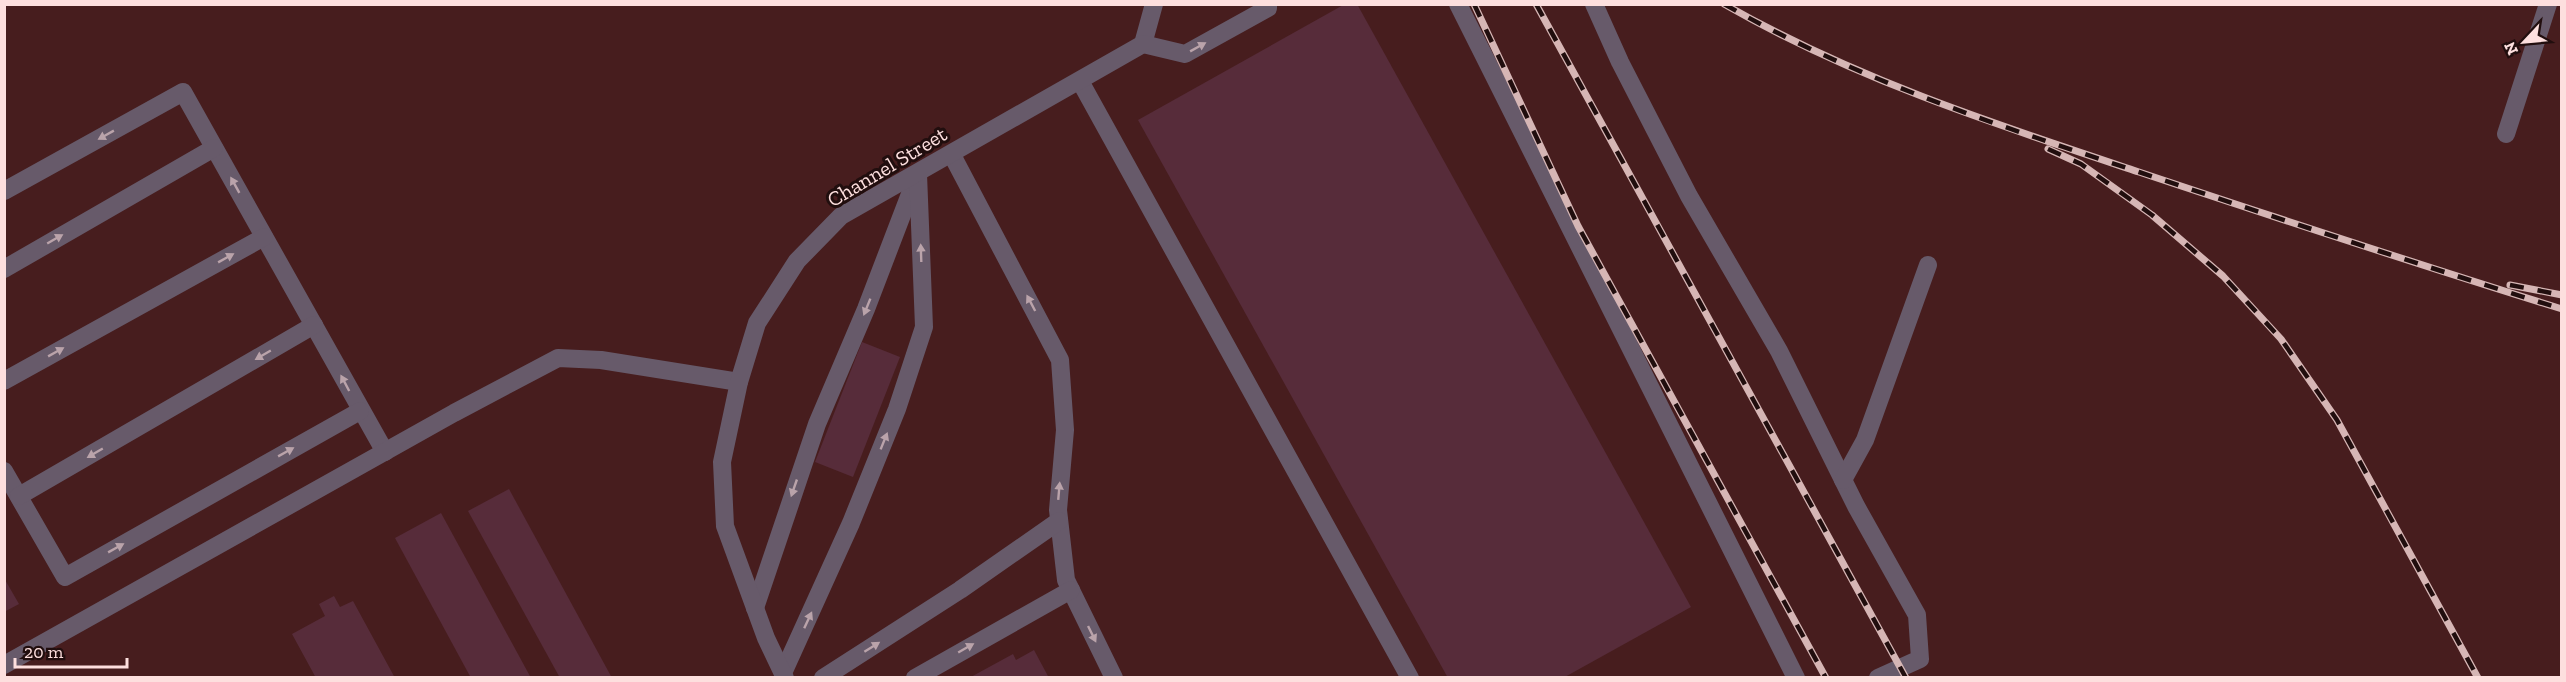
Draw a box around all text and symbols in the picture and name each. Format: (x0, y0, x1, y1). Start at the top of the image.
north arrow (2494, 12, 2554, 72)
text: N (2500, 39, 2522, 58)
one-way arrow (1190, 42, 1207, 52)
street label: Channel Street (822, 121, 951, 212)
one-way arrow (97, 130, 114, 140)
one-way arrow (230, 177, 240, 194)
one-way arrow (47, 234, 63, 245)
one-way arrow (916, 243, 926, 262)
one-way arrow (218, 252, 234, 263)
one-way arrow (1026, 295, 1036, 312)
one-way arrow (862, 298, 871, 316)
one-way arrow (47, 348, 64, 358)
one-way arrow (255, 349, 271, 360)
one-way arrow (340, 374, 350, 391)
one-way arrow (880, 432, 890, 450)
one-way arrow (86, 447, 103, 457)
one-way arrow (278, 447, 294, 458)
one-way arrow (789, 479, 799, 497)
one-way arrow (1054, 482, 1064, 501)
one-way arrow (108, 543, 124, 554)
one-way arrow (803, 612, 812, 629)
one-way arrow (1088, 625, 1097, 642)
scale bar (15, 631, 128, 669)
text: 20 m (24, 641, 64, 663)
one-way arrow (864, 641, 881, 652)
one-way arrow (958, 643, 974, 654)

